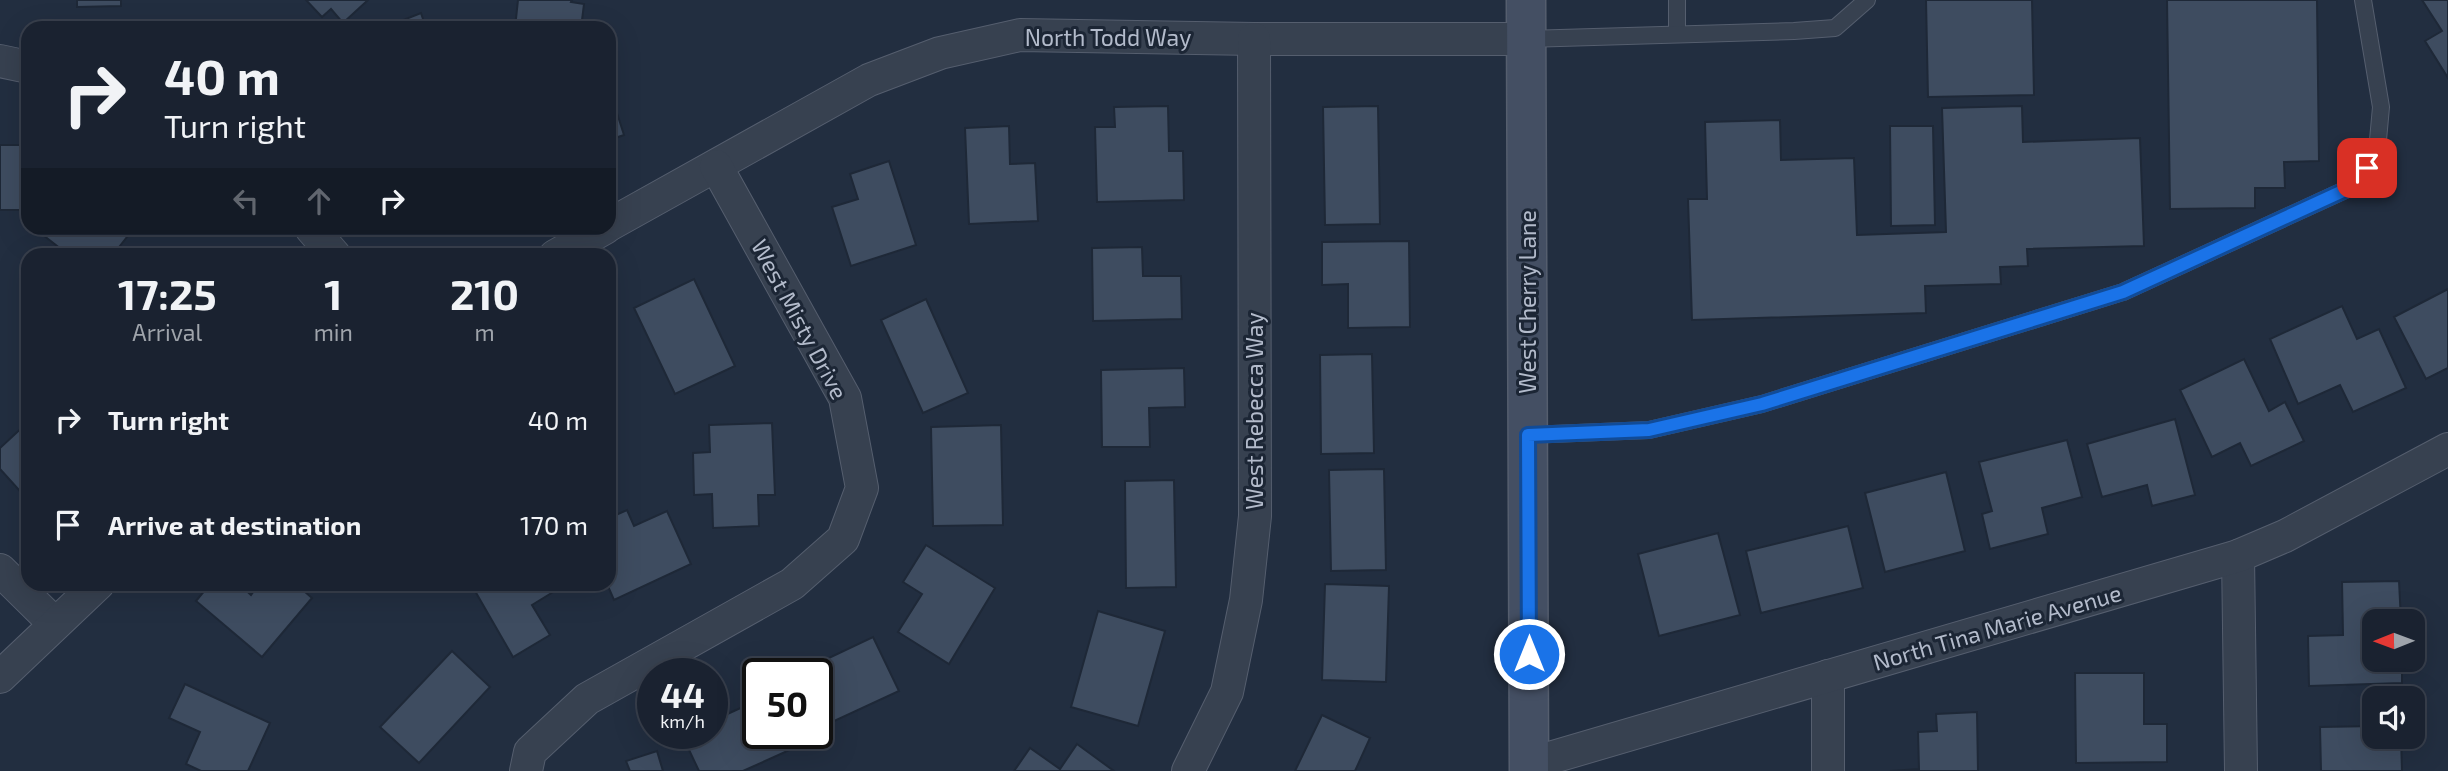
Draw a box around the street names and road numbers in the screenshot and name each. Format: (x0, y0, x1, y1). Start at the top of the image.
street label: North Todd Way (1025, 23, 1191, 51)
street label: West Cherry Lane (1513, 210, 1541, 394)
street label: West Misty Drive (746, 234, 854, 404)
street label: West Rebecca Way (1240, 312, 1268, 510)
street label: North Tina Marie Avenue (1870, 578, 2124, 676)

